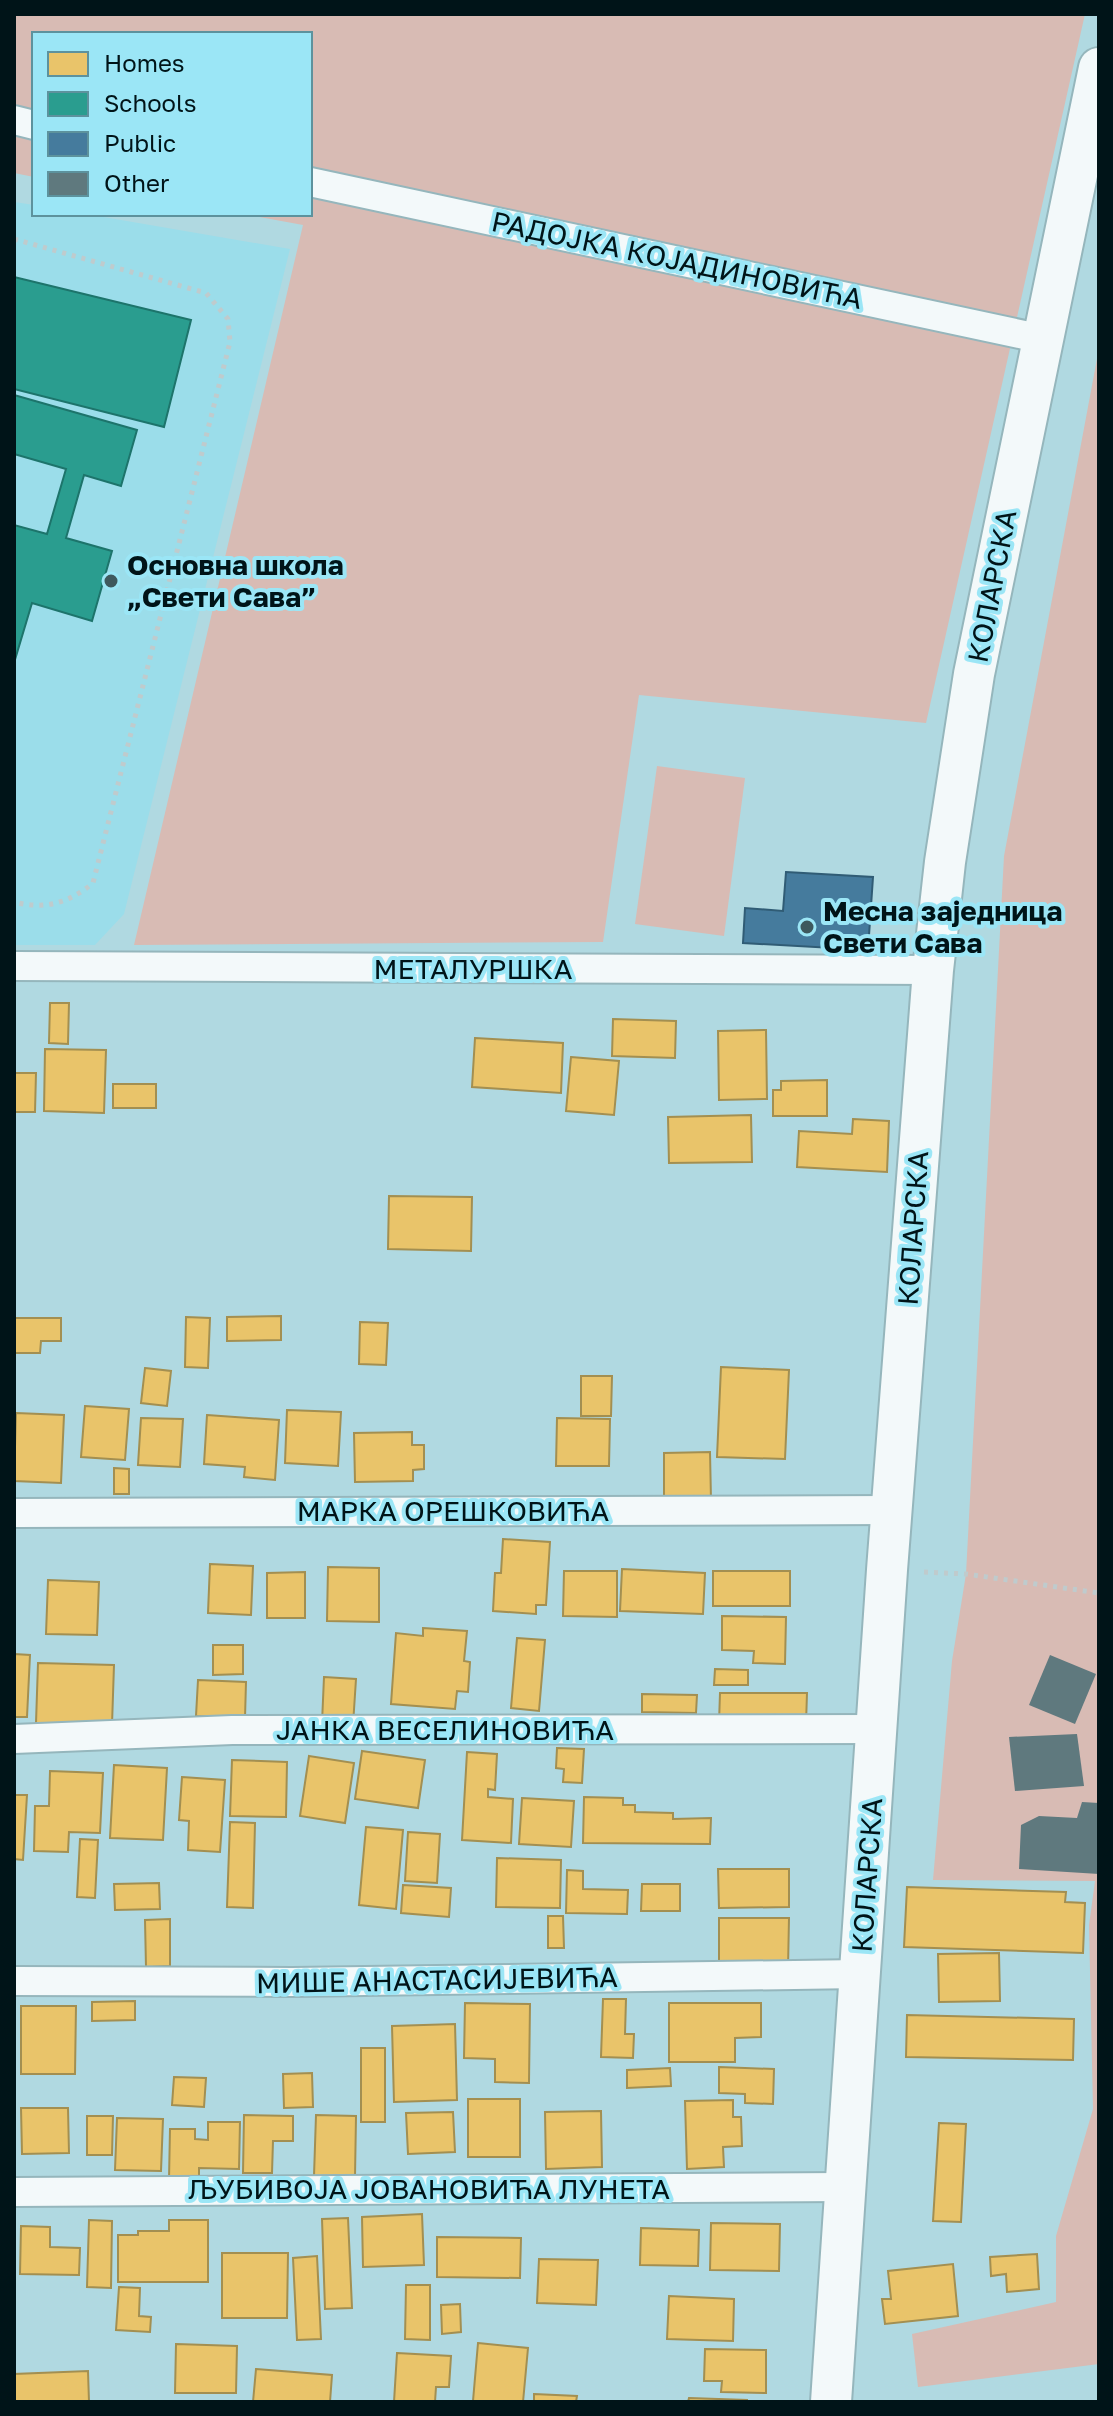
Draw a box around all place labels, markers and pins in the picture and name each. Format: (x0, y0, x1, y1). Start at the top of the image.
place label: Основна школа „Свети Сава” (127, 548, 344, 613)
marker: Основна школа „Свети Сава” (102, 572, 120, 590)
place label: Месна заједница Свети Сава (823, 894, 1062, 959)
marker: Месна заједница Свети Сава (798, 918, 816, 936)

